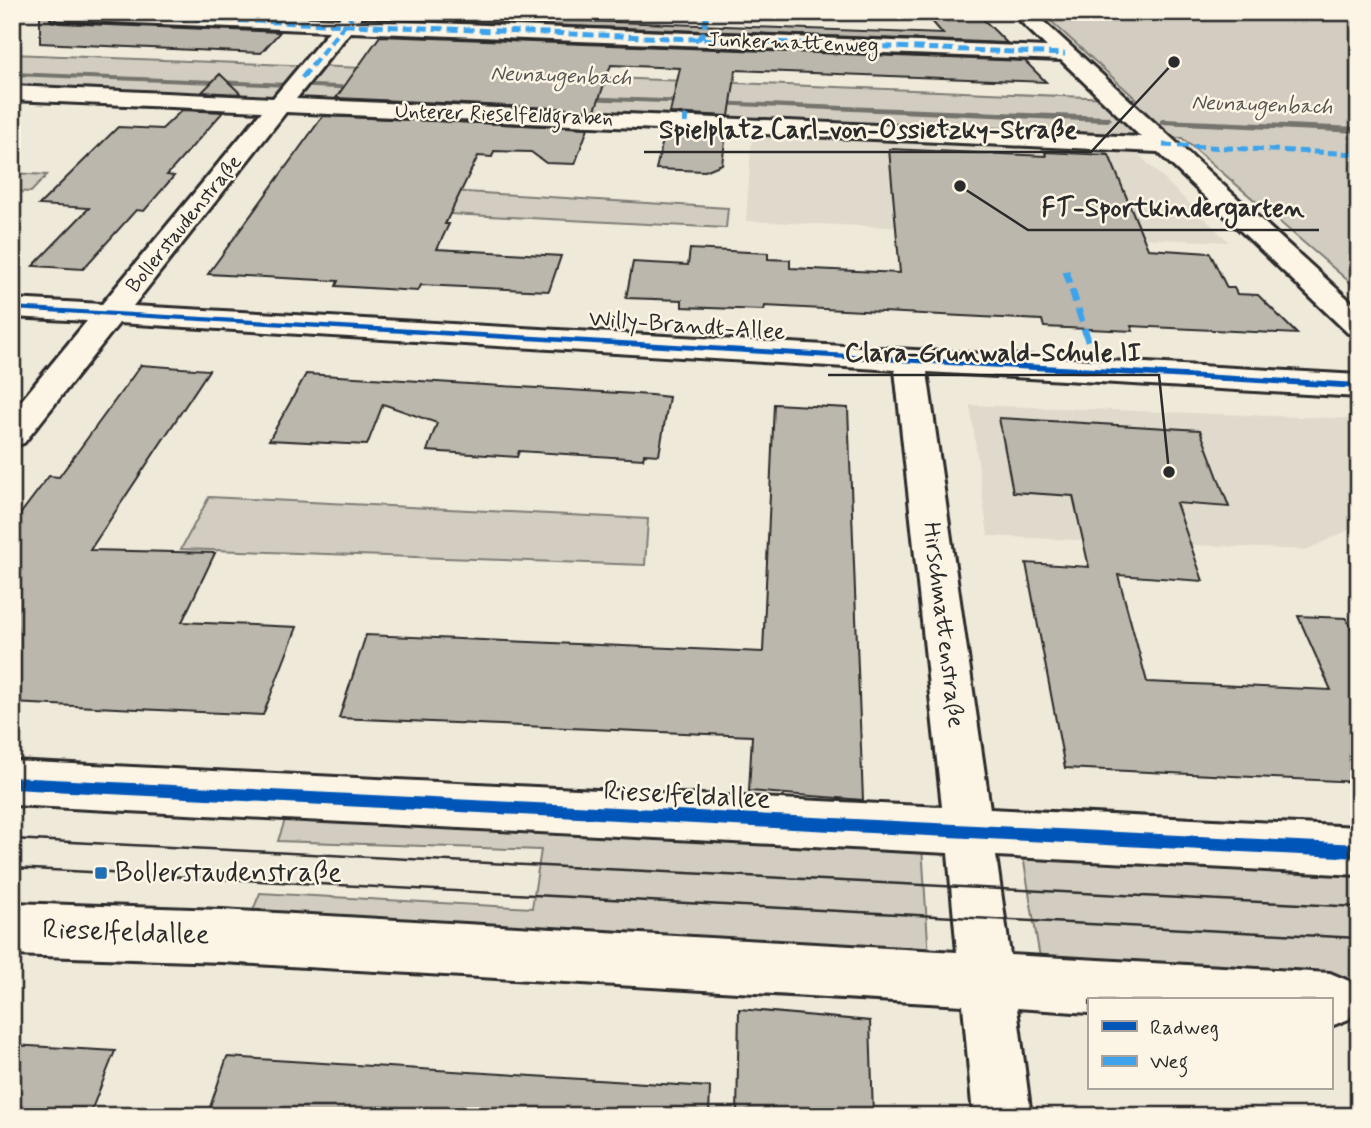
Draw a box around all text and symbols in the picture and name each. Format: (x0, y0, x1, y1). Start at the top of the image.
street label: Junkermattenweg (707, 26, 879, 61)
water label: Neunaugenbach (490, 60, 632, 94)
water label: Neunaugenbach (1191, 89, 1333, 123)
street label: Unterer Rieselfeldgraben (394, 97, 613, 135)
callout: Spielplatz Carl-von-Ossietzky-Straße (644, 105, 1091, 152)
text: Spielplatz Carl-von-Ossietzky-Straße (659, 114, 1077, 148)
street label: Bollerstaudenstraße (120, 149, 248, 299)
callout: FT-Sportkindergarten (1028, 183, 1319, 230)
text: FT-Sportkindergarten (1042, 192, 1305, 229)
street label: Willy-Brandt-Allee (588, 304, 786, 348)
callout: Clara-Grunwald-Schule II (828, 328, 1159, 375)
text: Clara-Grunwald-Schule II (845, 337, 1141, 371)
street label: Hirschmattenstraße (915, 520, 971, 730)
street label: Rieselfeldallee (602, 773, 772, 819)
place label: Bollerstaudenstraße (115, 855, 342, 892)
marker: Bollerstaudenstraße (93, 865, 109, 881)
street label: Rieselfeldallee (42, 912, 210, 954)
legend (1088, 998, 1332, 1090)
text: Radweg (1150, 1014, 1219, 1042)
text: Weg (1150, 1048, 1188, 1078)

